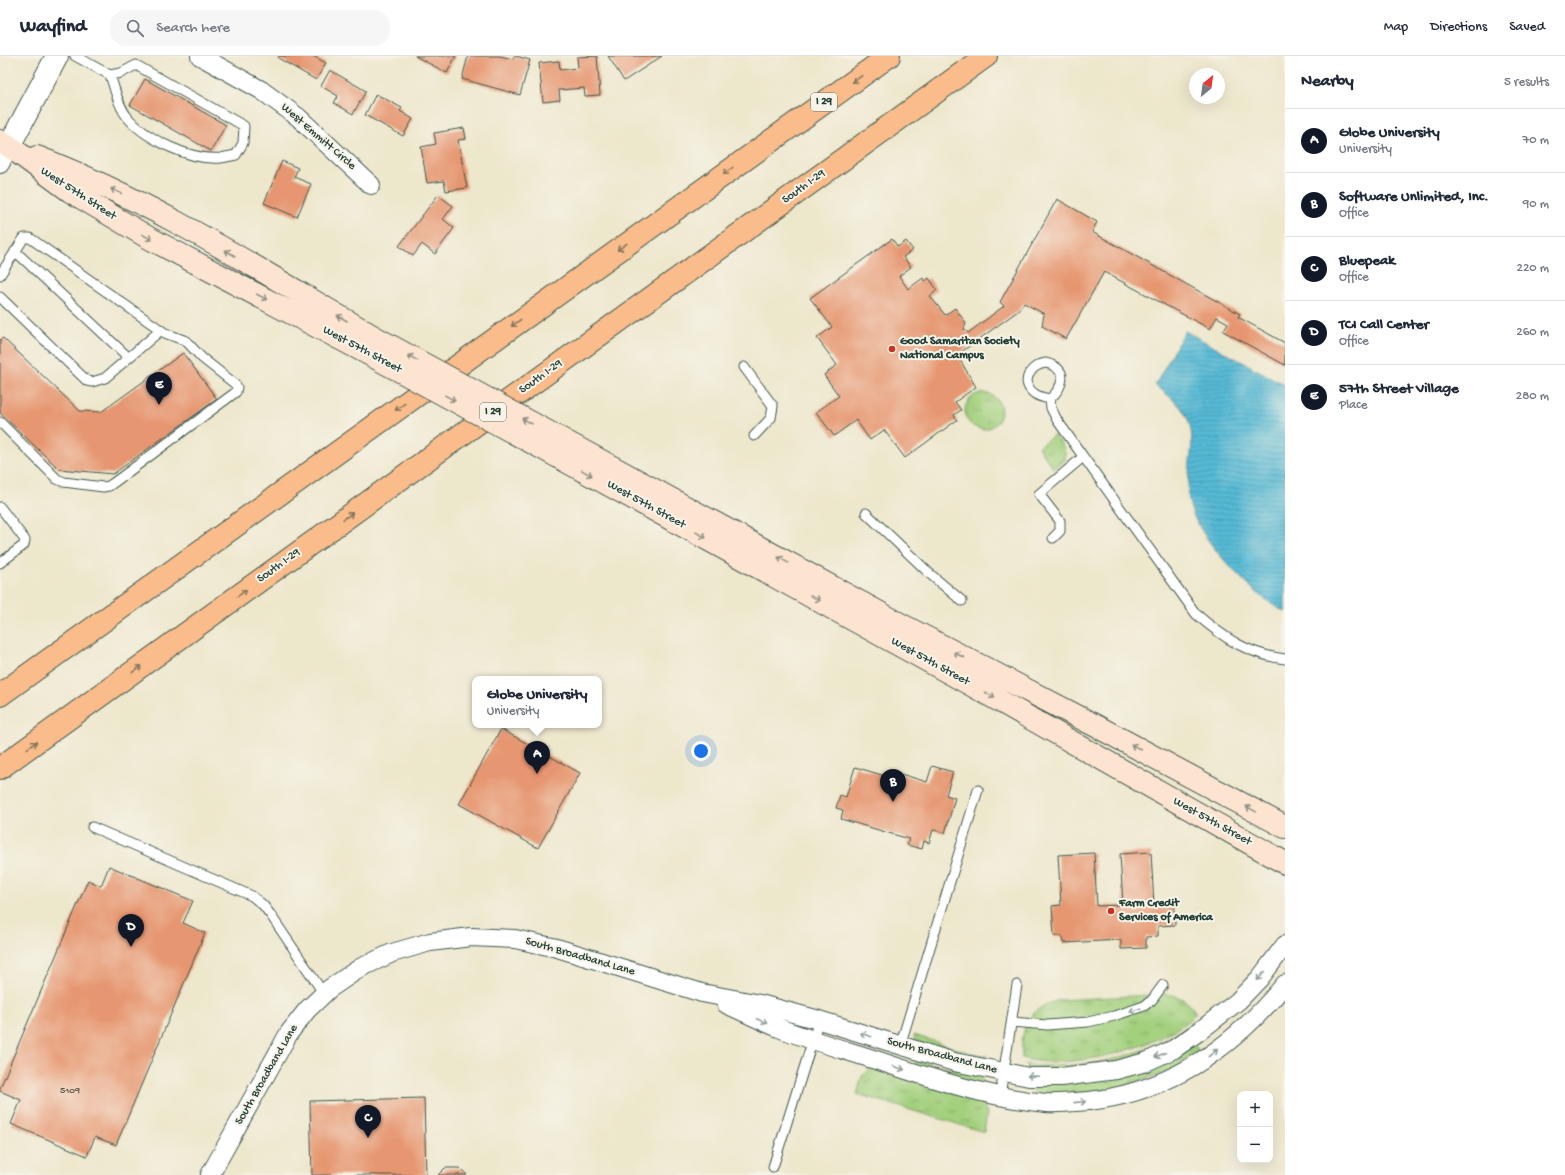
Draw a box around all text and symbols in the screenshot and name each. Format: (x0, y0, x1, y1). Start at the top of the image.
search box (110, 10, 390, 46)
text: Wayfind (20, 16, 86, 39)
icon: search (124, 17, 146, 39)
text: Search here (156, 19, 230, 37)
text: Map (1384, 19, 1408, 36)
text: Directions (1430, 19, 1487, 36)
text: Saved (1509, 19, 1545, 36)
north arrow (1189, 68, 1225, 104)
text: Nearby (1301, 72, 1354, 92)
one-way arrow (852, 75, 863, 83)
text: 5 results (1504, 75, 1549, 90)
road number: I 29 (811, 93, 837, 111)
street label: West Emmitt Circle (278, 101, 359, 174)
text: Globe University (1339, 124, 1440, 142)
text: A (1310, 133, 1318, 148)
text: 70 m (1523, 133, 1549, 148)
text: University (1339, 142, 1392, 157)
street label: West 57th Street (38, 164, 119, 224)
one-way arrow (722, 167, 733, 175)
street label: South I-29 (780, 167, 828, 207)
one-way arrow (110, 187, 122, 194)
text: Software Unlimited, Inc. (1339, 188, 1489, 206)
text: B (1311, 197, 1317, 212)
text: 90 m (1523, 197, 1549, 212)
text: Office (1339, 206, 1369, 221)
one-way arrow (141, 233, 153, 241)
one-way arrow (617, 243, 628, 251)
one-way arrow (224, 249, 236, 257)
text: Bluepeak (1339, 252, 1395, 270)
text: C (1310, 261, 1318, 276)
text: 220 m (1517, 261, 1549, 276)
text: Office (1339, 270, 1369, 285)
one-way arrow (256, 294, 268, 302)
one-way arrow (336, 314, 348, 322)
text: TCI Call Center (1339, 316, 1429, 334)
one-way arrow (511, 319, 522, 327)
street label: West 57th Street (320, 323, 405, 377)
text: D (1310, 325, 1318, 340)
text: 260 m (1516, 325, 1549, 340)
text: Office (1339, 334, 1369, 349)
place label: Good Samaritan Society National Campus (900, 335, 1020, 363)
marker: Good Samaritan Society National Campus (887, 344, 897, 354)
one-way arrow (407, 354, 419, 362)
street label: South I-29 (517, 357, 565, 397)
pin: E (146, 372, 172, 405)
text: 57th Street Village (1339, 380, 1459, 398)
text: E (1310, 389, 1318, 404)
text: 280 m (1516, 389, 1549, 404)
one-way arrow (444, 395, 456, 402)
text: Place (1339, 398, 1367, 413)
one-way arrow (394, 403, 405, 411)
road number: I 29 (480, 403, 506, 421)
one-way arrow (521, 416, 533, 424)
one-way arrow (581, 469, 593, 477)
street label: West 57th Street (604, 478, 689, 533)
one-way arrow (342, 512, 353, 521)
one-way arrow (695, 532, 707, 540)
street label: South I-29 (255, 546, 303, 586)
one-way arrow (777, 556, 789, 563)
one-way arrow (237, 589, 248, 597)
one-way arrow (809, 595, 821, 602)
street label: West 57th Street (888, 635, 973, 690)
one-way arrow (953, 650, 965, 658)
one-way arrow (131, 665, 142, 673)
popup (472, 676, 602, 728)
text: Globe University (487, 686, 587, 704)
one-way arrow (984, 692, 996, 700)
text: University (487, 704, 539, 719)
one-way arrow (26, 741, 37, 749)
pin: A (524, 741, 550, 774)
your location (691, 741, 711, 761)
one-way arrow (1130, 743, 1142, 750)
pin: B (880, 769, 906, 802)
street label: West 57th Street (1170, 795, 1255, 850)
one-way arrow (1245, 804, 1257, 812)
place label: Farm Credit Services of America (1118, 897, 1214, 925)
marker: Farm Credit Services of America (1106, 906, 1116, 916)
pin: D (118, 914, 144, 947)
street label: South Broadband Lane (524, 935, 637, 980)
one-way arrow (1257, 971, 1266, 981)
one-way arrow (1129, 1006, 1141, 1014)
one-way arrow (756, 1018, 768, 1025)
street label: South Broadband Lane (233, 1022, 302, 1128)
one-way arrow (860, 1031, 873, 1038)
street label: South Broadband Lane (885, 1035, 999, 1078)
one-way arrow (1208, 1049, 1219, 1058)
one-way arrow (1154, 1052, 1166, 1060)
one-way arrow (892, 1065, 905, 1072)
one-way arrow (1027, 1073, 1040, 1080)
house number: 5109 (60, 1085, 80, 1097)
map controls (1237, 1091, 1273, 1163)
button: + (1237, 1091, 1273, 1127)
one-way arrow (1073, 1098, 1086, 1105)
pin: C (355, 1105, 381, 1138)
button: − (1237, 1127, 1273, 1163)

